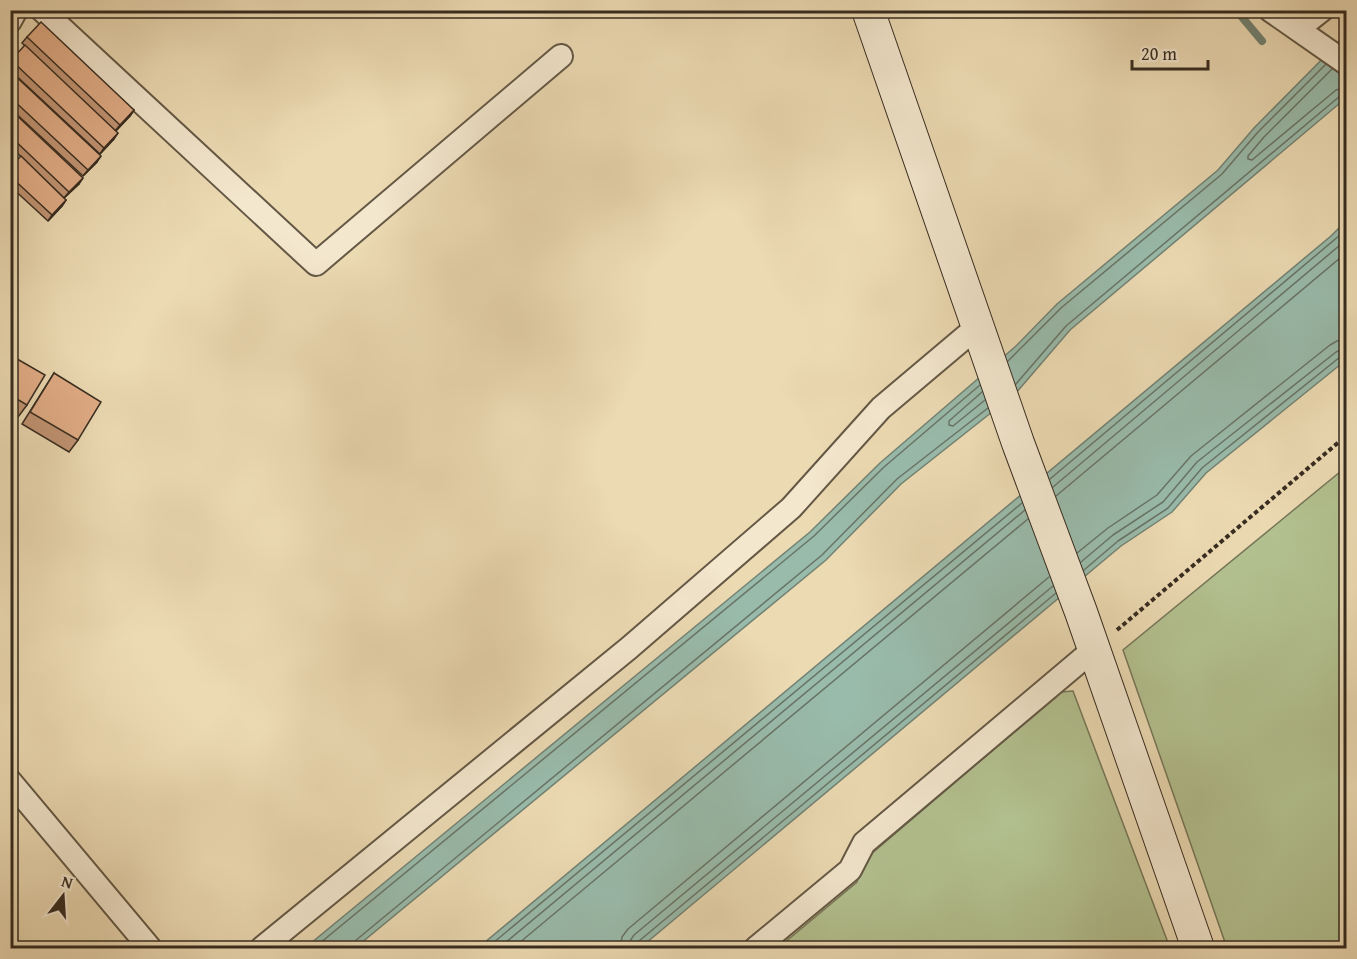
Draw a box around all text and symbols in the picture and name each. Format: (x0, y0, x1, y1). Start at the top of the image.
scale bar (1132, 33, 1208, 71)
text: 20 m (1141, 40, 1177, 67)
north arrow (33, 866, 93, 926)
text: N (59, 869, 76, 895)

